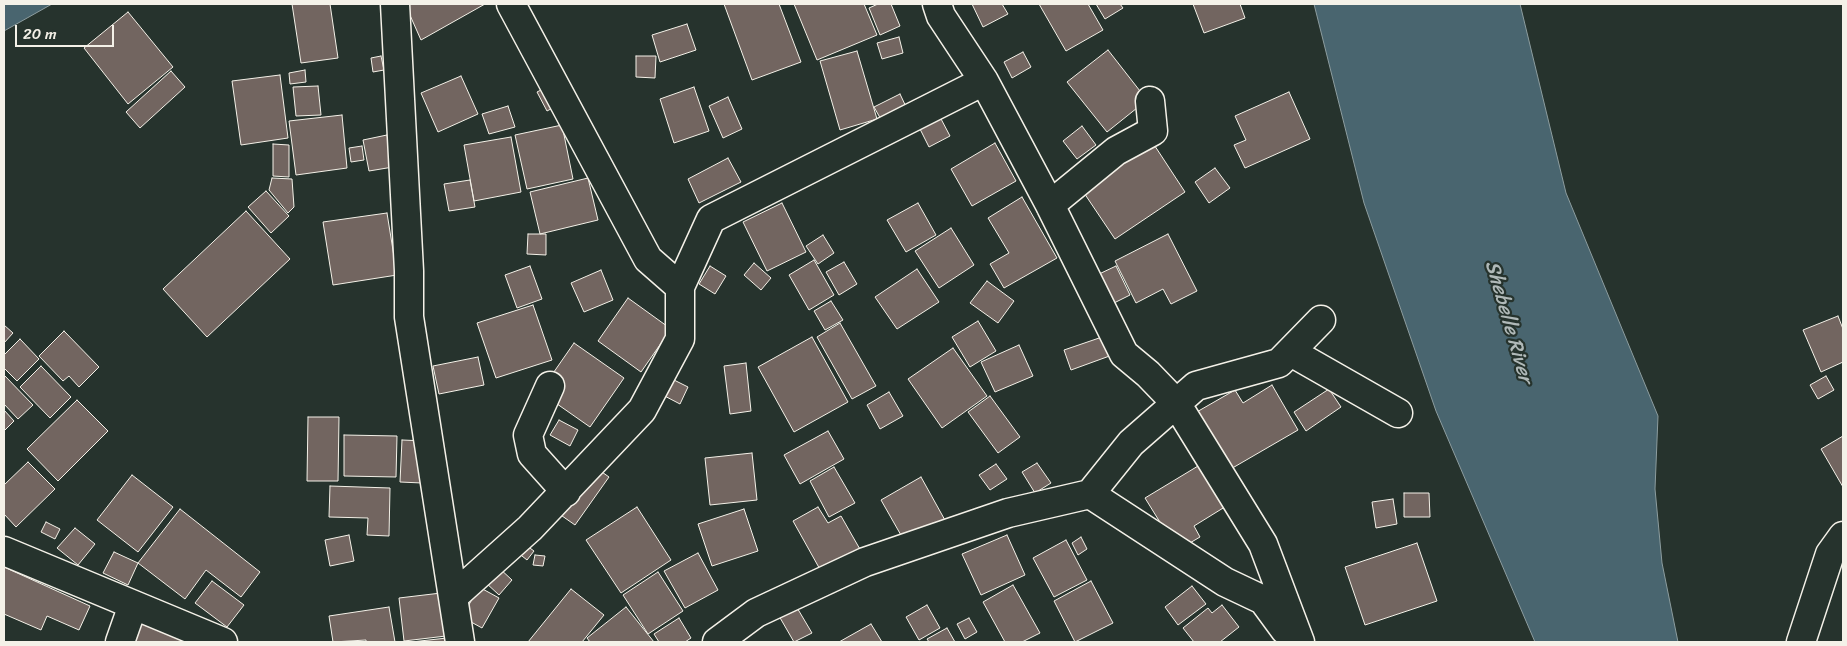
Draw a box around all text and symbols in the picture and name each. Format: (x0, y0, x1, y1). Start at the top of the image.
scale bar (18, 15, 116, 47)
text: 20 m (23, 21, 57, 47)
water label: Shebelle River (1479, 258, 1537, 386)

